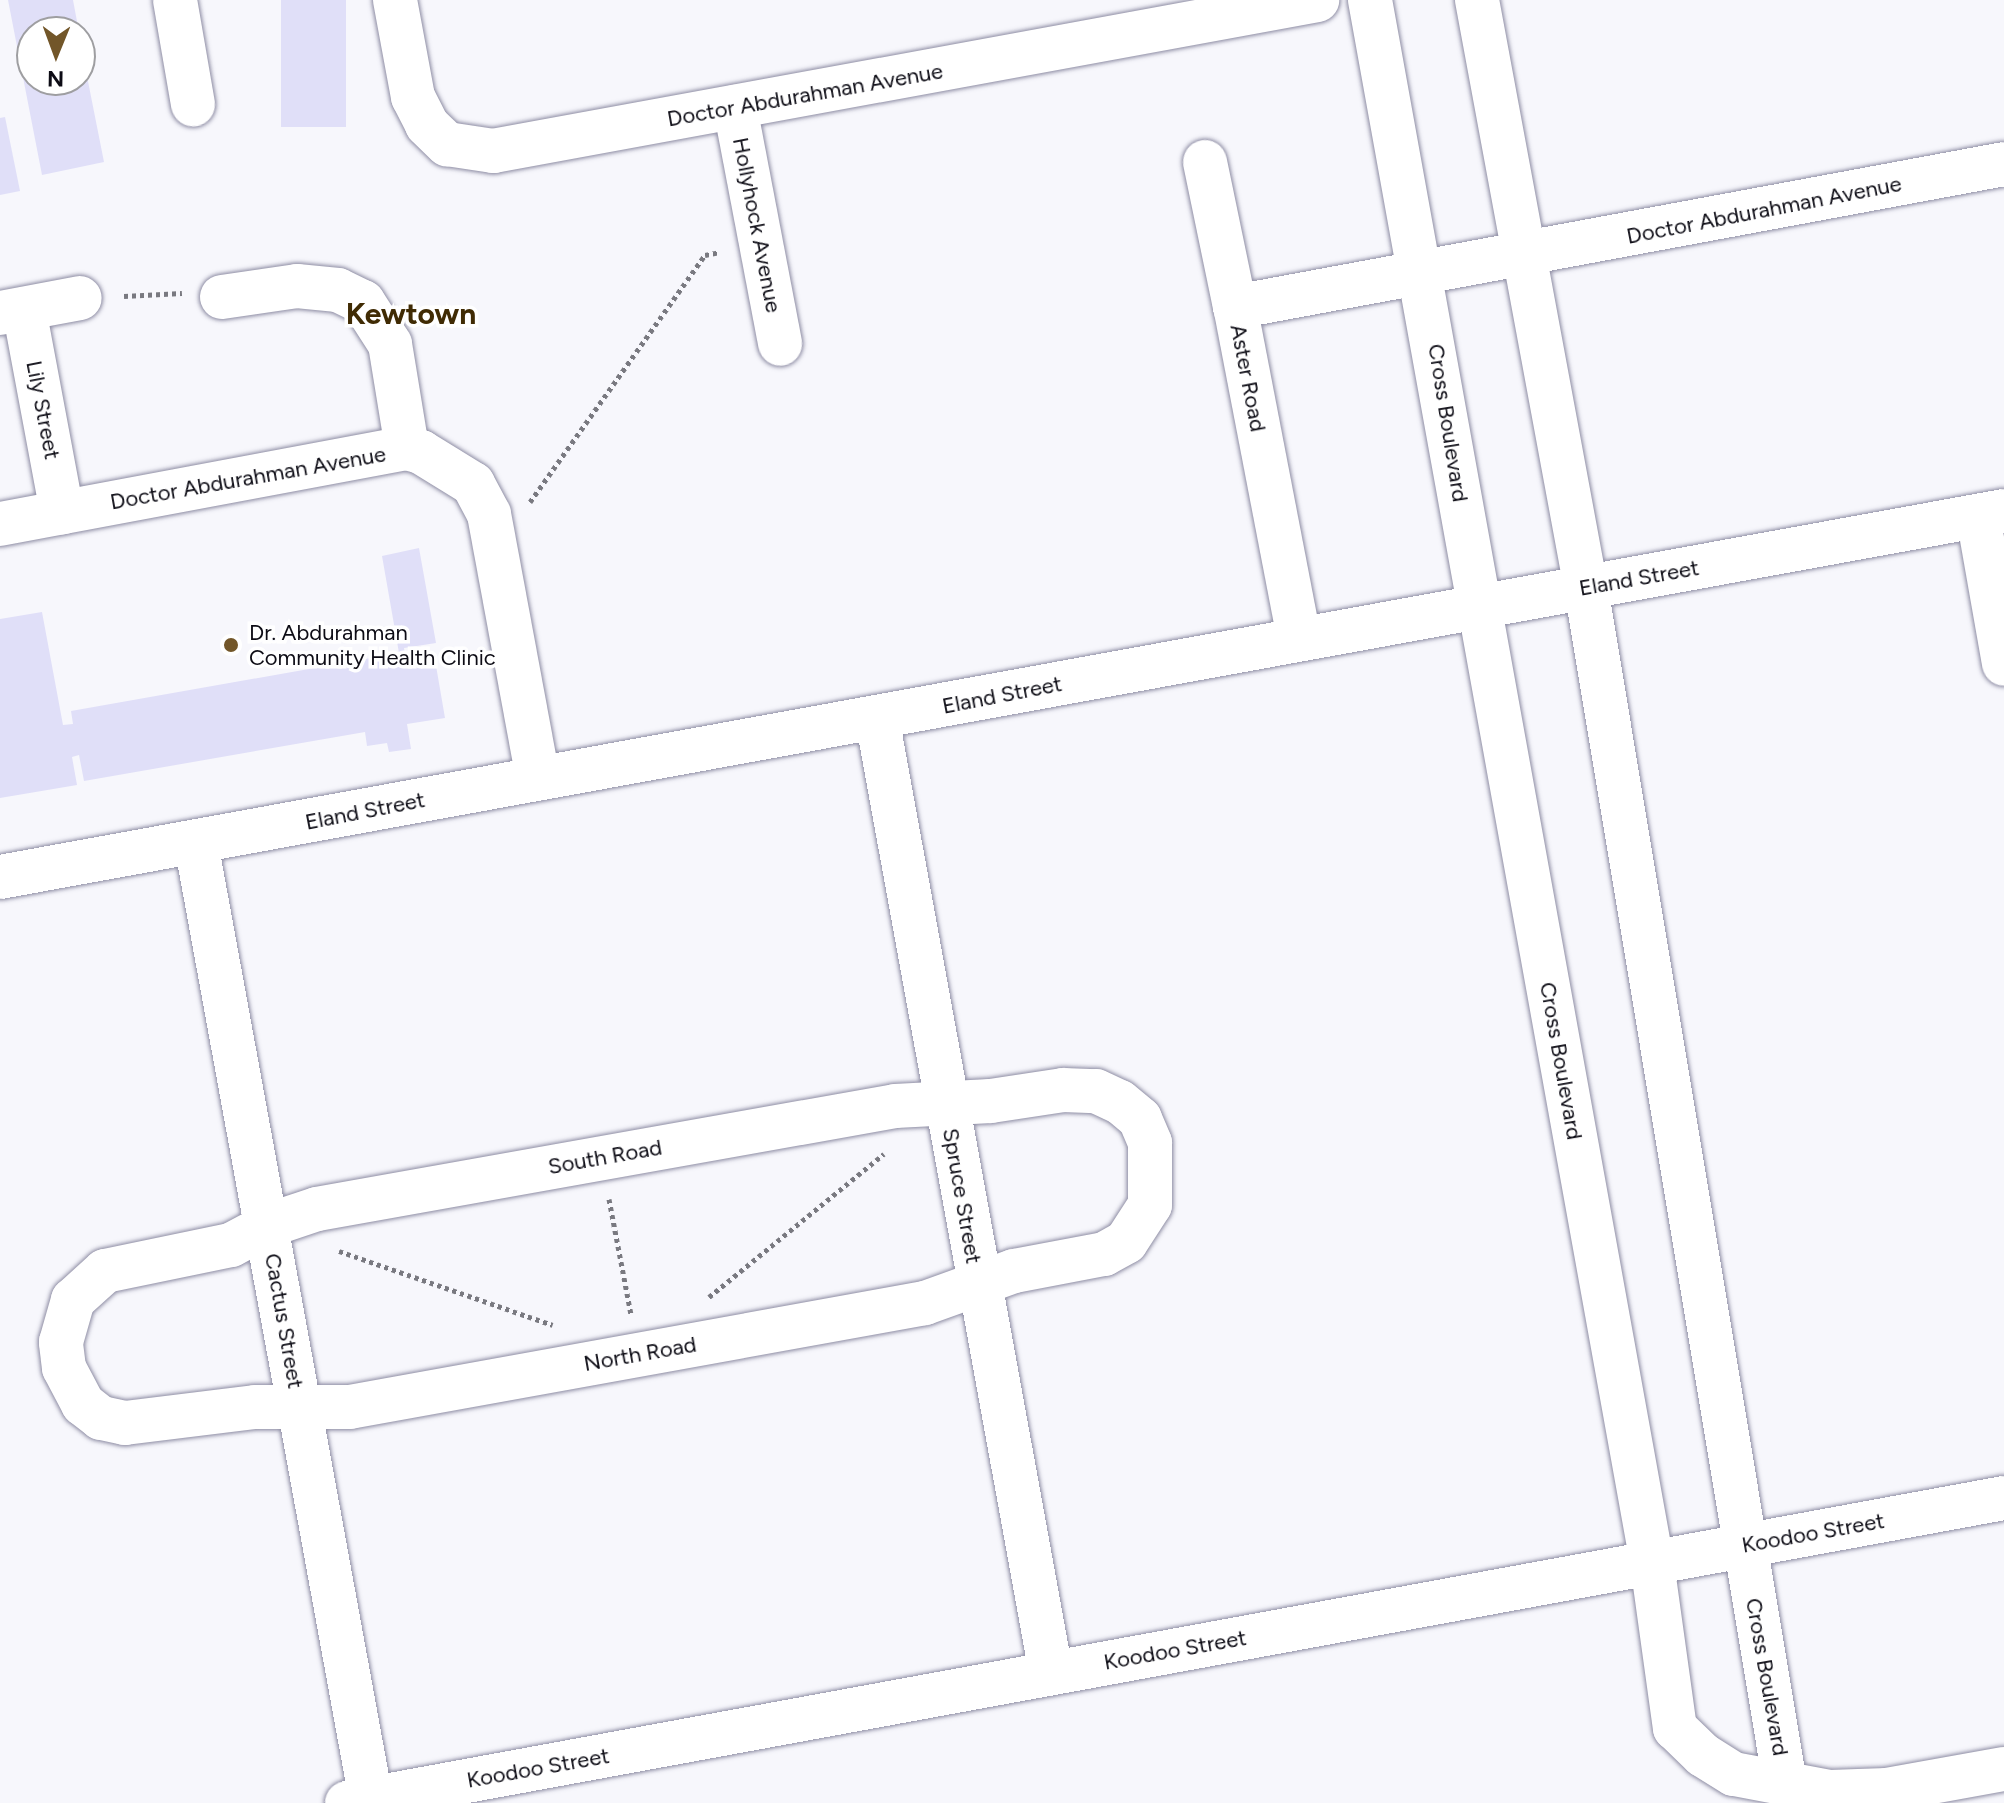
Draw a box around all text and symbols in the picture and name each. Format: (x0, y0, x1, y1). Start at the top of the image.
north arrow (16, 16, 96, 96)
street label: Doctor Abdurahman Avenue (665, 58, 945, 132)
text: N (47, 65, 64, 92)
street label: Hollyhock Avenue (727, 135, 787, 315)
street label: Doctor Abdurahman Avenue (1624, 170, 1904, 250)
district label: Kewtown (346, 296, 476, 332)
street label: Aster Road (1225, 322, 1271, 434)
street label: Cross Boulevard (1422, 342, 1474, 504)
street label: Lily Street (21, 358, 65, 462)
street label: Doctor Abdurahman Avenue (108, 441, 388, 515)
street label: Eland Street (1577, 554, 1701, 602)
place label: Dr. Abdurahman Community Health Clinic (249, 619, 496, 670)
marker: Dr. Abdurahman Community Health Clinic (220, 634, 242, 656)
street label: Eland Street (940, 670, 1064, 720)
street label: Eland Street (303, 786, 427, 836)
street label: Cross Boulevard (1534, 980, 1588, 1142)
street label: Spruce Street (937, 1126, 987, 1266)
street label: South Road (546, 1134, 664, 1180)
street label: Cactus Street (259, 1251, 309, 1391)
street label: North Road (582, 1331, 698, 1377)
street label: Koodoo Street (1740, 1507, 1886, 1559)
street label: Cross Boulevard (1740, 1596, 1794, 1758)
street label: Koodoo Street (1102, 1624, 1248, 1676)
street label: Koodoo Street (465, 1742, 611, 1794)

